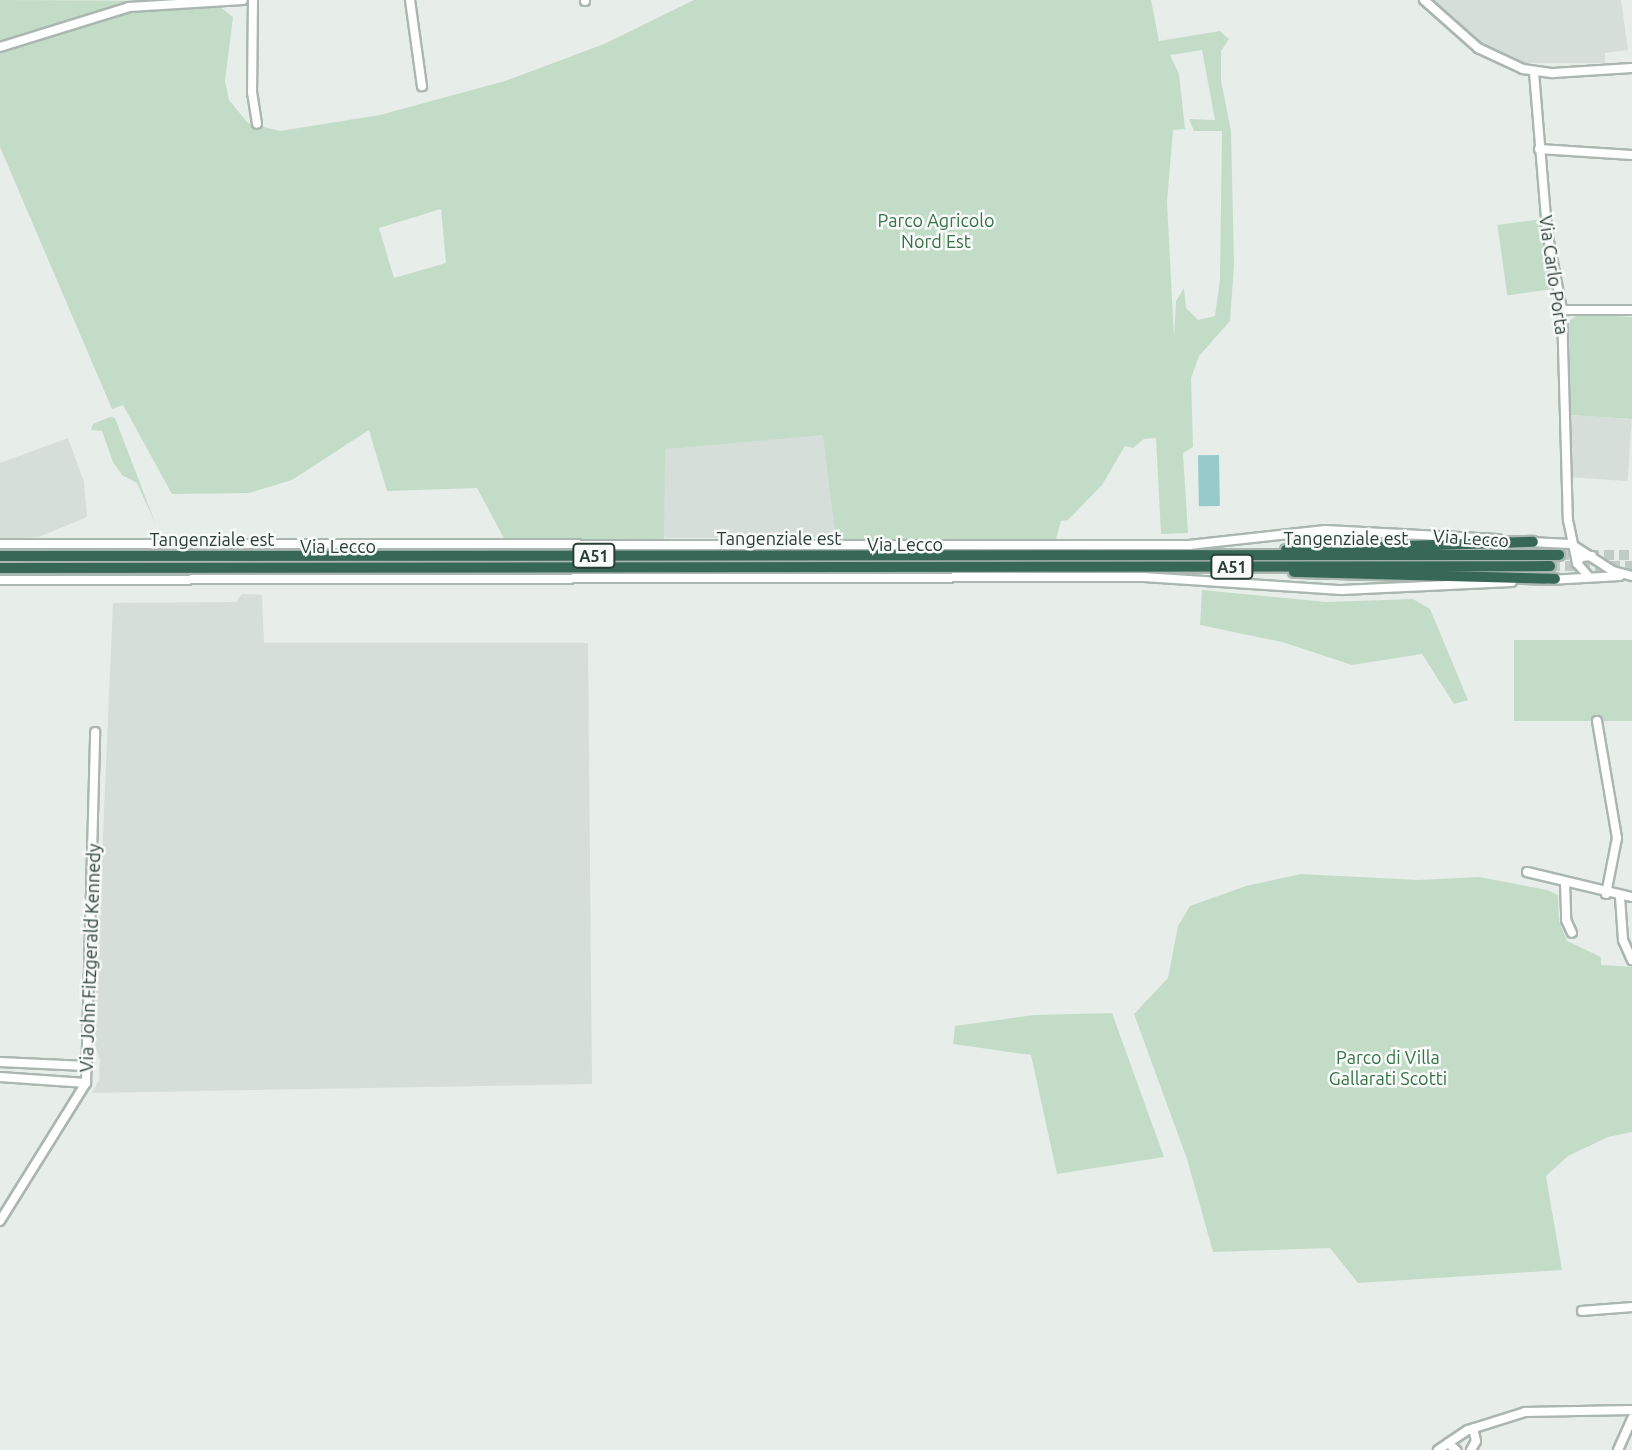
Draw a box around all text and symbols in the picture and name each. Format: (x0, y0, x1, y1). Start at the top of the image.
park label: Parco Agricolo Nord Est (878, 210, 994, 252)
street label: Via Carlo Porta (1535, 214, 1573, 336)
street label: Via Lecco (1432, 525, 1510, 551)
street label: Tangenziale est (717, 527, 841, 549)
street label: Tangenziale est (1284, 527, 1408, 549)
street label: Tangenziale est (150, 528, 274, 550)
street label: Via Lecco (867, 533, 943, 555)
street label: Via Lecco (300, 535, 376, 557)
road number: A51 (571, 544, 617, 568)
road number: A51 (1209, 554, 1255, 580)
street label: Via John Fitzgerald Kennedy (75, 843, 105, 1073)
park label: Parco di Villa Gallarati Scotti (1329, 1047, 1447, 1090)

